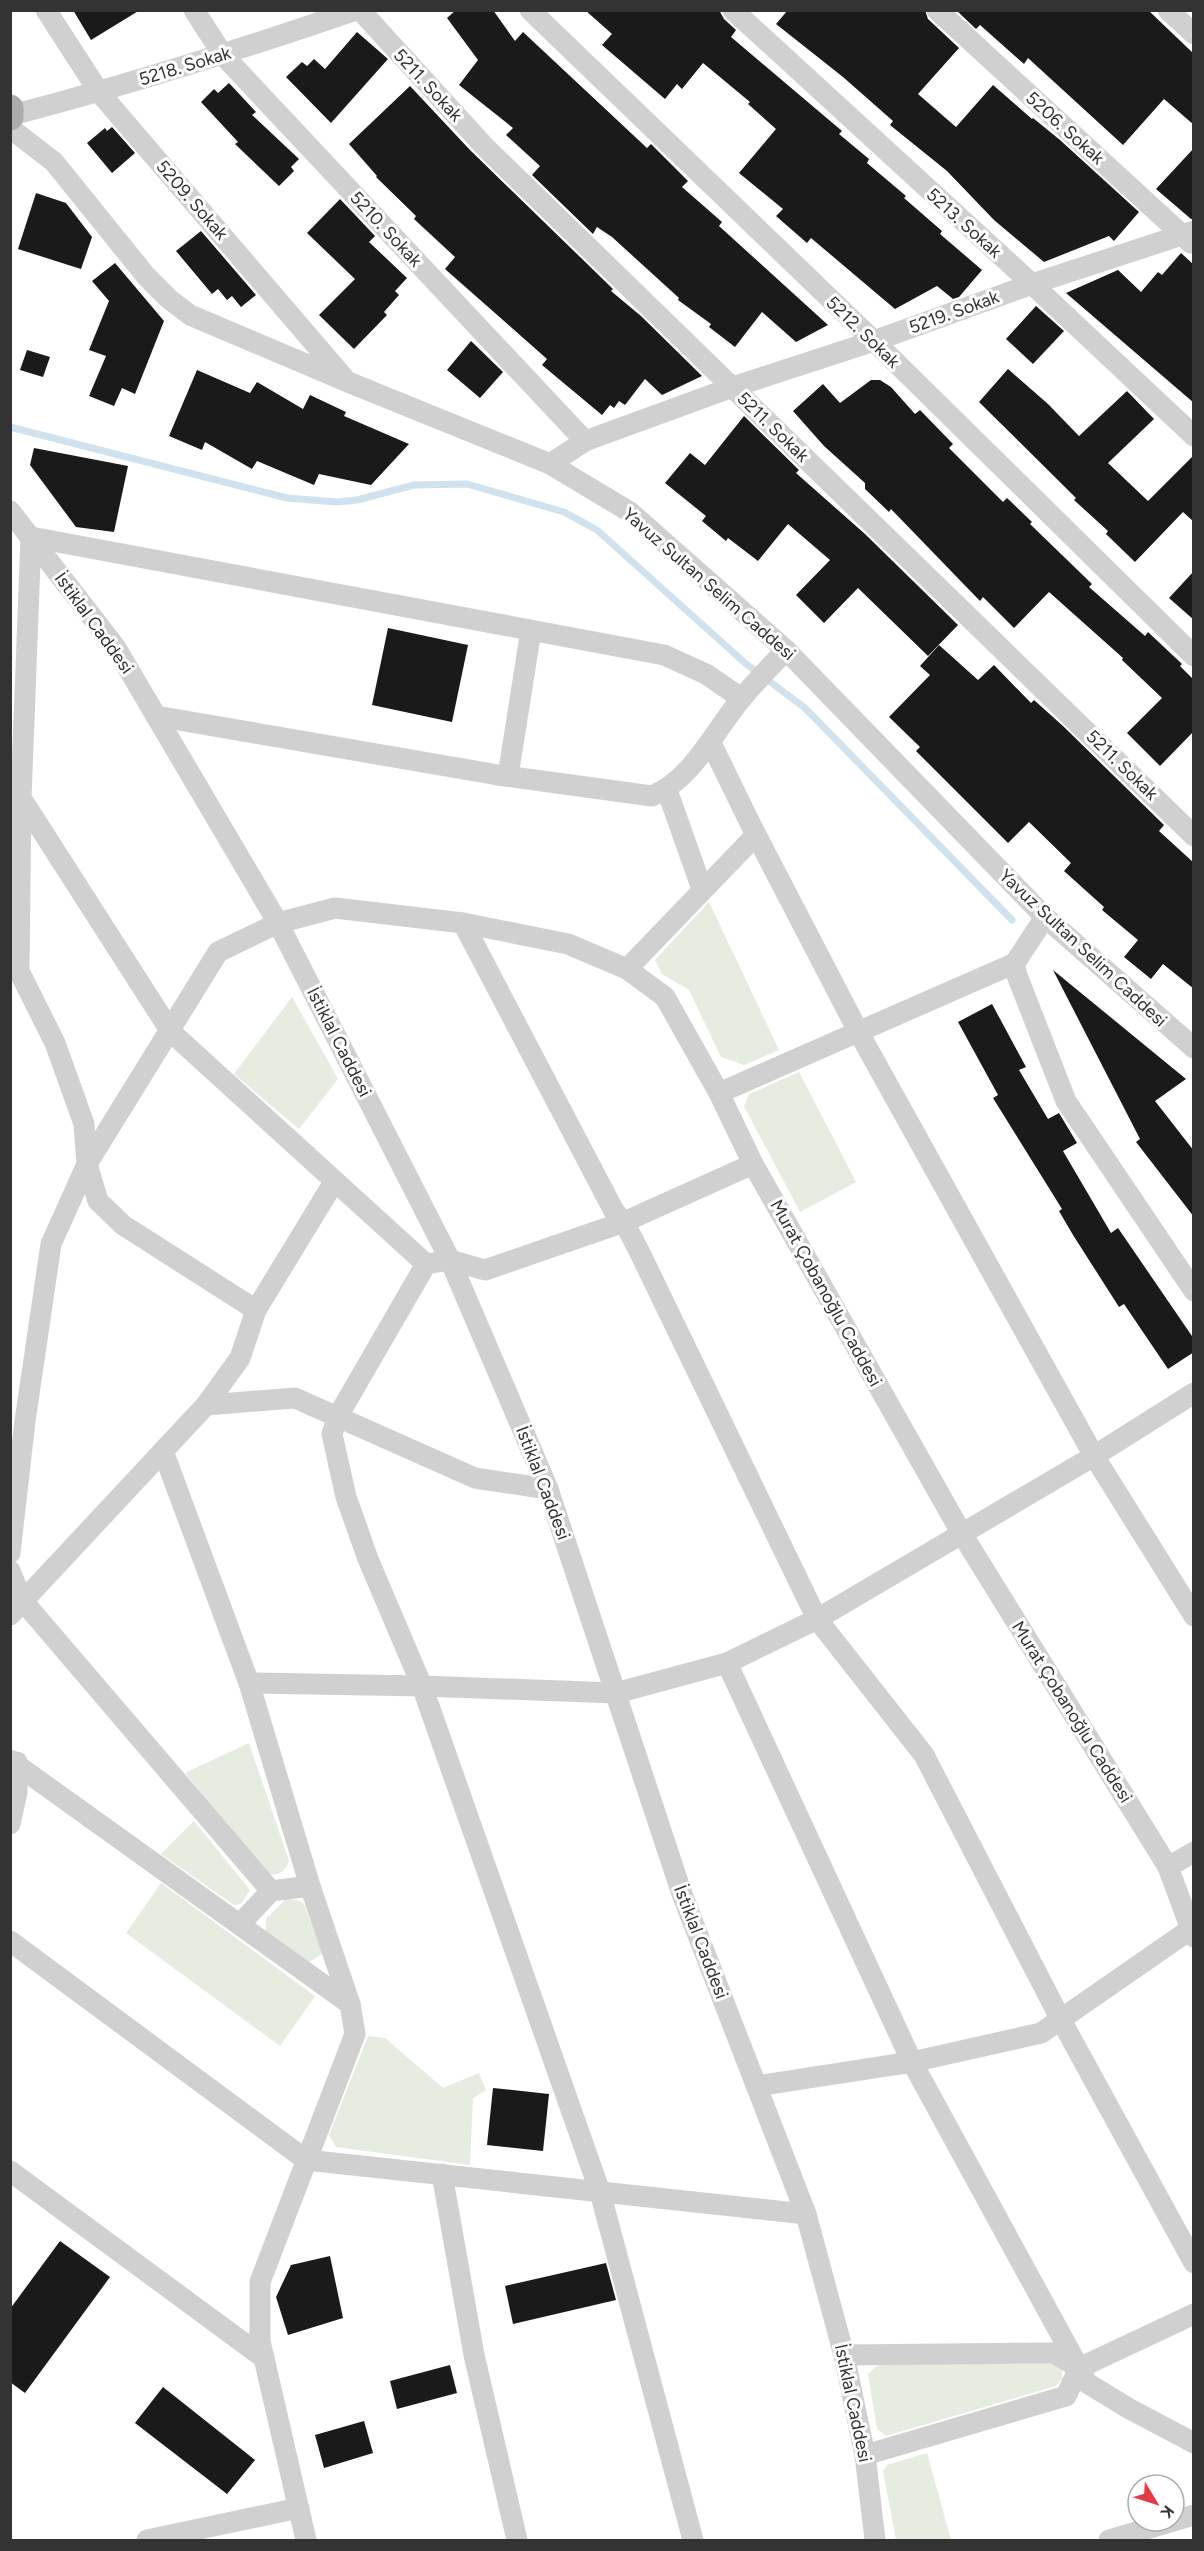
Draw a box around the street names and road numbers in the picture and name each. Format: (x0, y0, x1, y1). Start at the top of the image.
street label: 5218. Sokak (136, 42, 234, 90)
street label: 5211. Sokak (389, 44, 467, 126)
street label: 5206. Sokak (1021, 87, 1109, 169)
street label: 5209. Sokak (151, 156, 233, 245)
street label: 5213. Sokak (922, 183, 1006, 263)
street label: 5210. Sokak (345, 187, 427, 272)
street label: 5219. Sokak (906, 285, 1002, 338)
street label: 5212. Sokak (822, 291, 905, 373)
street label: 5211. Sokak (732, 387, 814, 467)
street label: Yavuz Sultan Selim Caddesi (618, 503, 800, 665)
street label: İstiklal Caddesi (50, 568, 138, 678)
street label: 5211. Sokak (1081, 725, 1163, 805)
street label: Yavuz Sultan Selim Caddesi (995, 864, 1171, 1032)
street label: İstiklal Caddesi (302, 983, 376, 1101)
street label: Murat Çobanoğlu Caddesi (765, 1196, 887, 1390)
street label: İstiklal Caddesi (511, 1423, 575, 1543)
street label: Murat Çobanoğlu Caddesi (1007, 1617, 1137, 1807)
street label: İstiklal Caddesi (669, 1882, 733, 2002)
street label: İstiklal Caddesi (830, 2342, 876, 2464)

